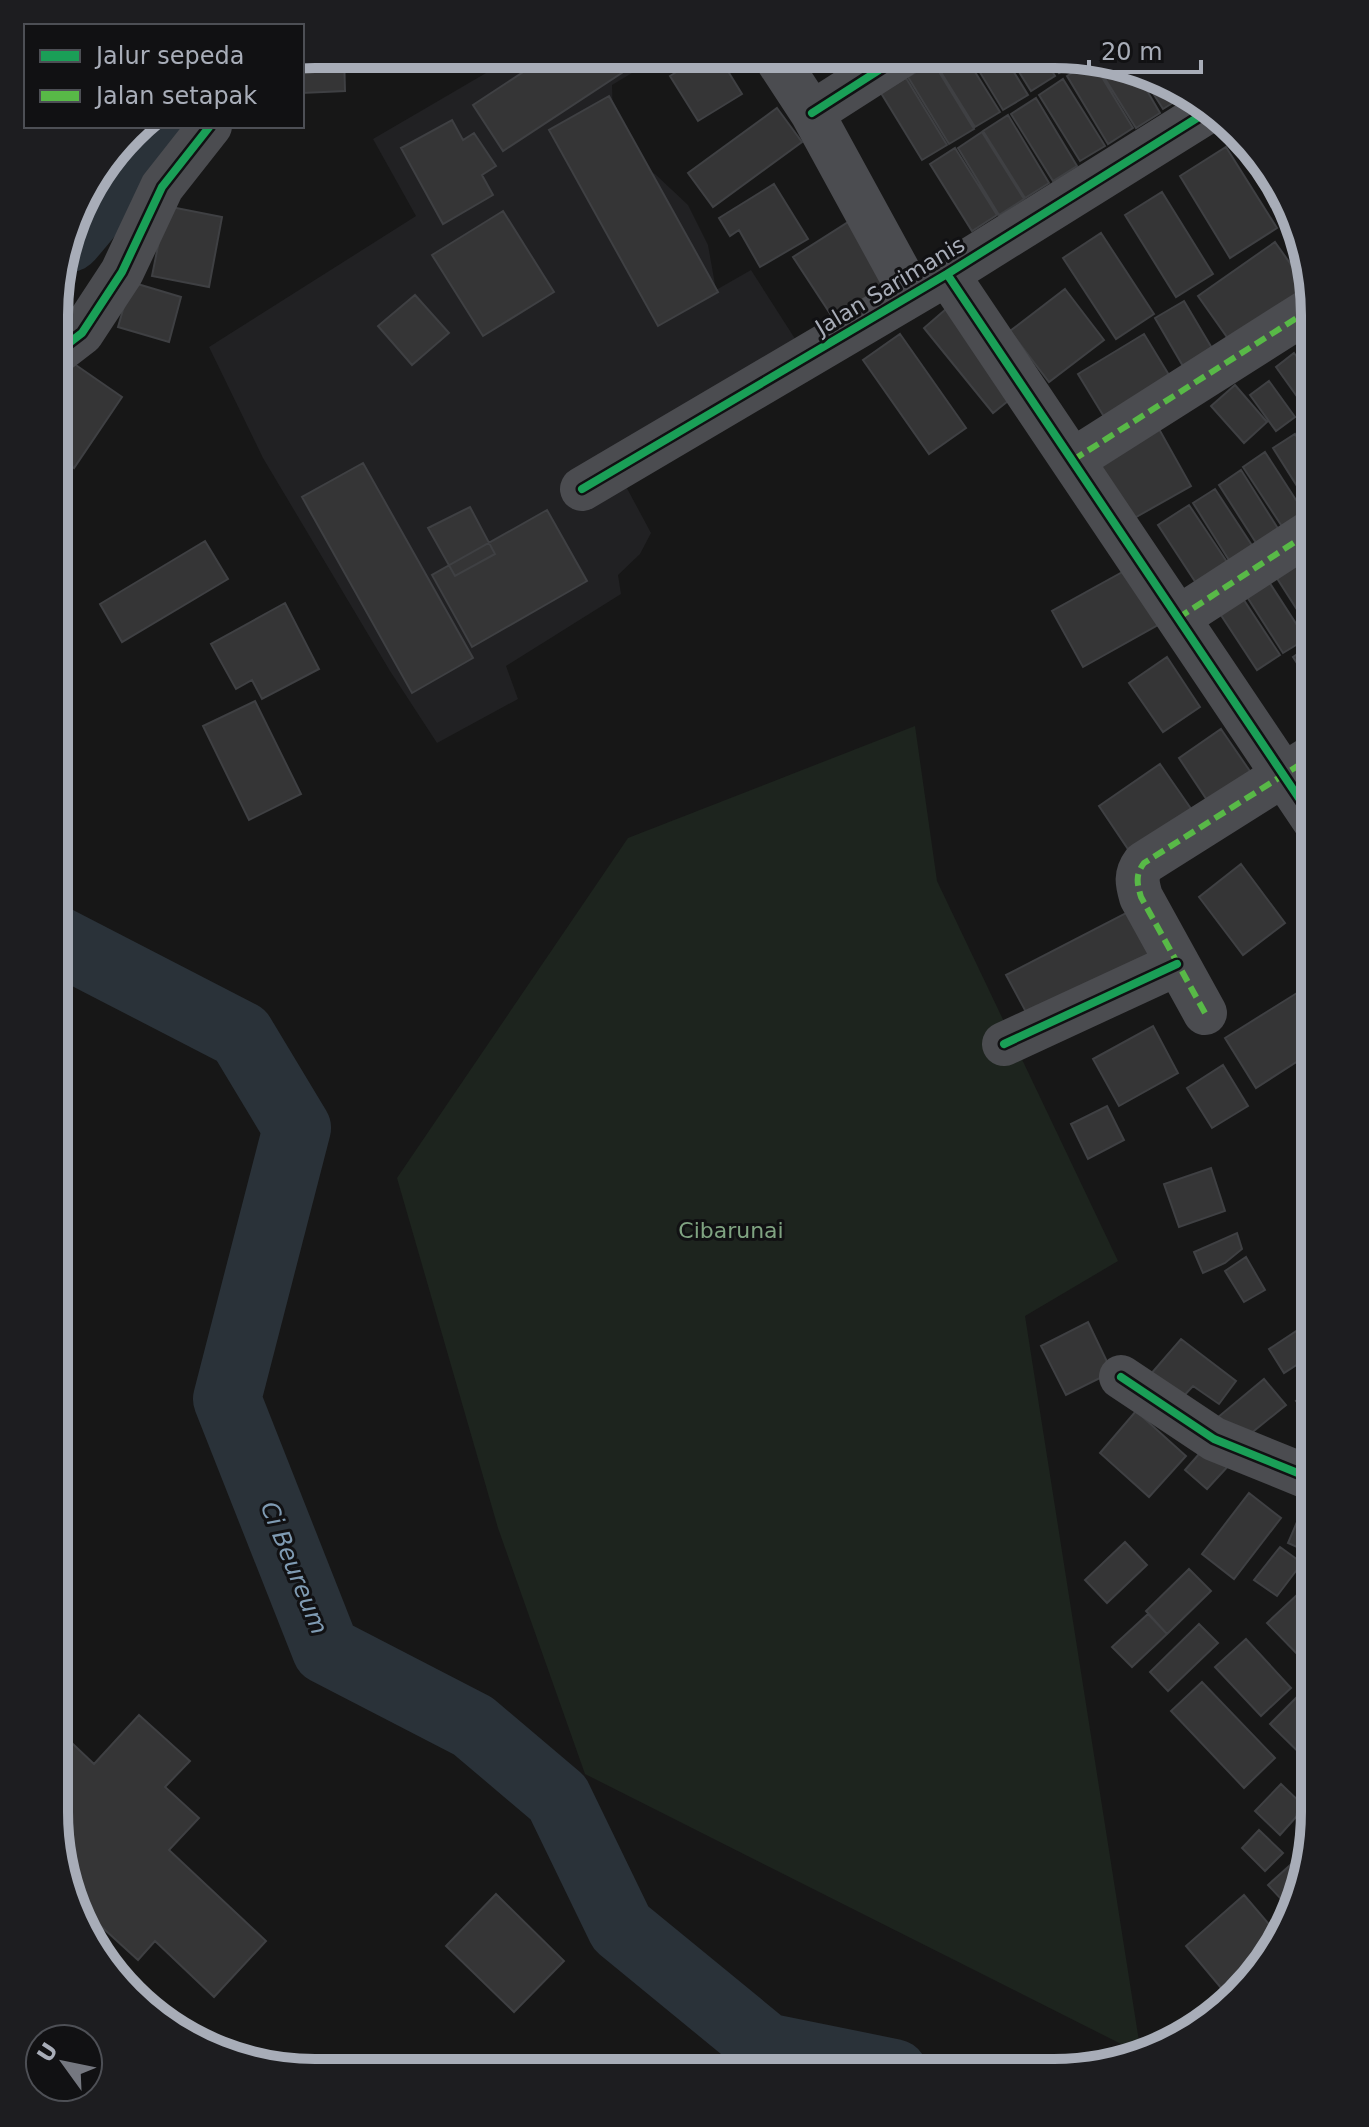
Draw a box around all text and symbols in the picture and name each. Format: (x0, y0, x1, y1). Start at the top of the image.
legend (24, 24, 304, 128)
scale bar (1089, 24, 1201, 74)
text: 20 m (1101, 38, 1163, 66)
text: Jalur sepeda (94, 42, 244, 70)
text: Jalan setapak (94, 82, 257, 110)
street label: Jalan Sarimanis (809, 232, 969, 341)
park label: Cibarunai (678, 1218, 784, 1243)
water label: Ci Beureum (255, 1498, 333, 1638)
north arrow (24, 2023, 104, 2103)
text: U (32, 2038, 63, 2067)

